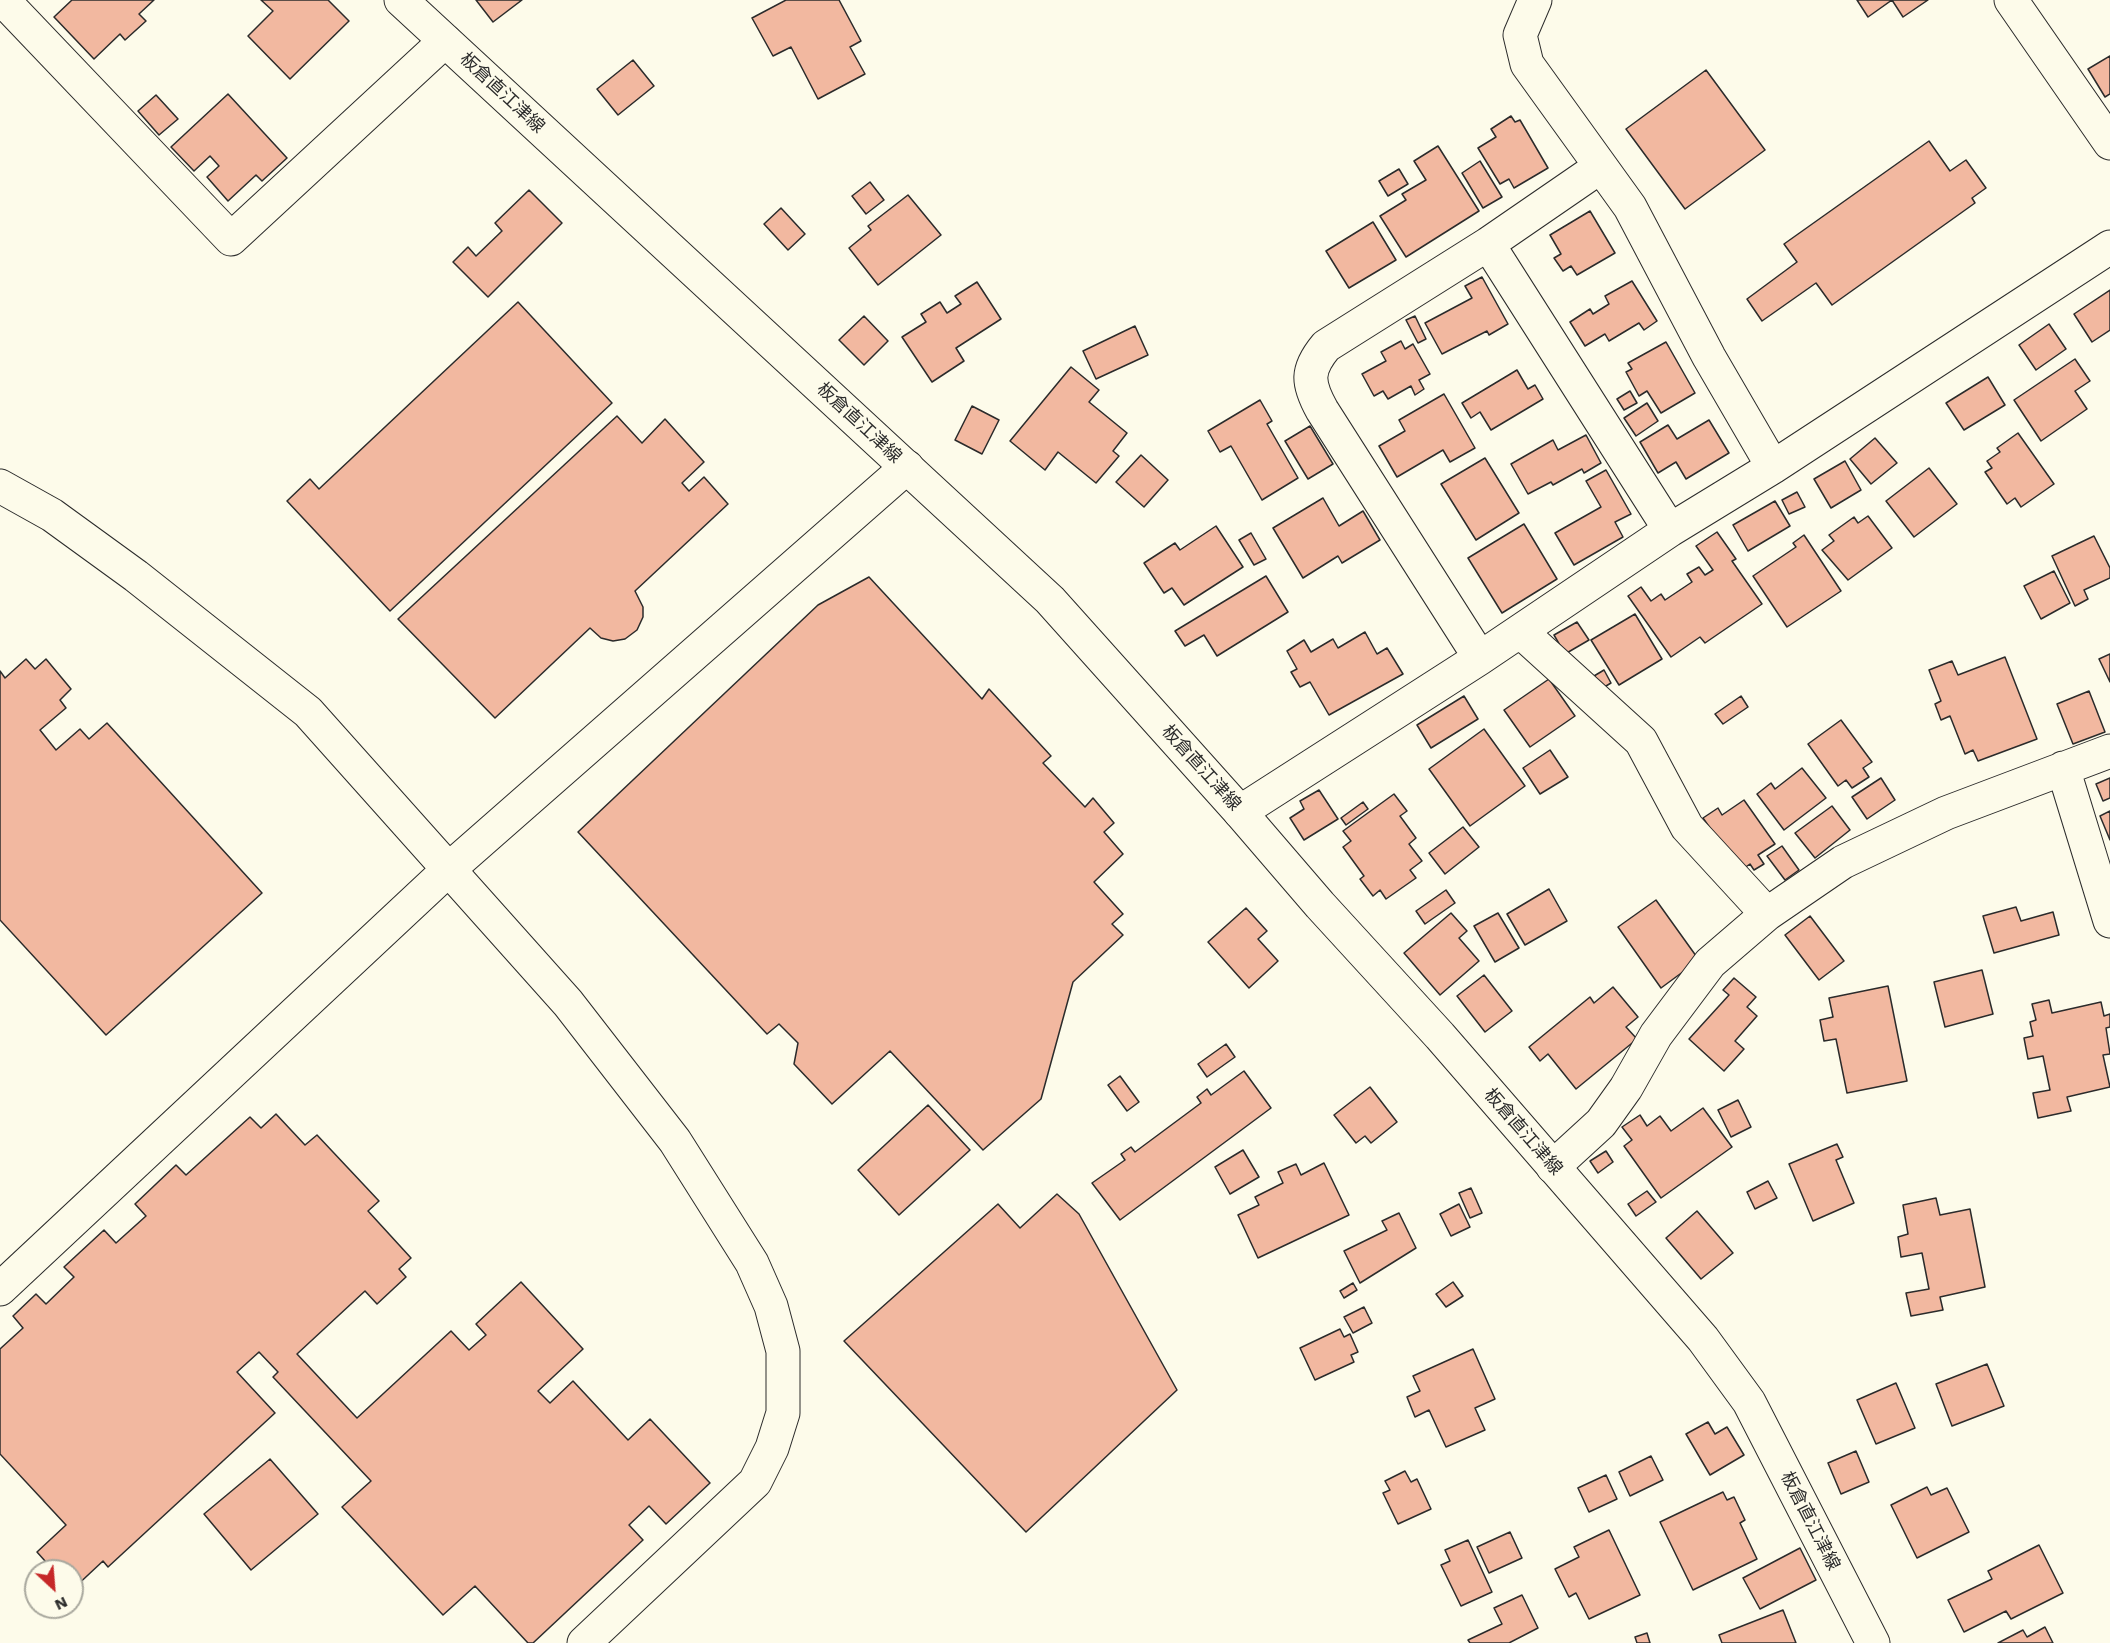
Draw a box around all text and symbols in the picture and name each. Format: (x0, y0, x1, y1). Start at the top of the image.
street label: 板倉直江津線 (455, 48, 549, 138)
street label: 板倉直江津線 (812, 378, 906, 468)
street label: 板倉直江津線 (1157, 721, 1245, 815)
street label: 板倉直江津線 (1479, 1084, 1567, 1180)
street label: 板倉直江津線 (1776, 1468, 1844, 1574)
north arrow (24, 1559, 84, 1619)
text: N (52, 1593, 71, 1615)

